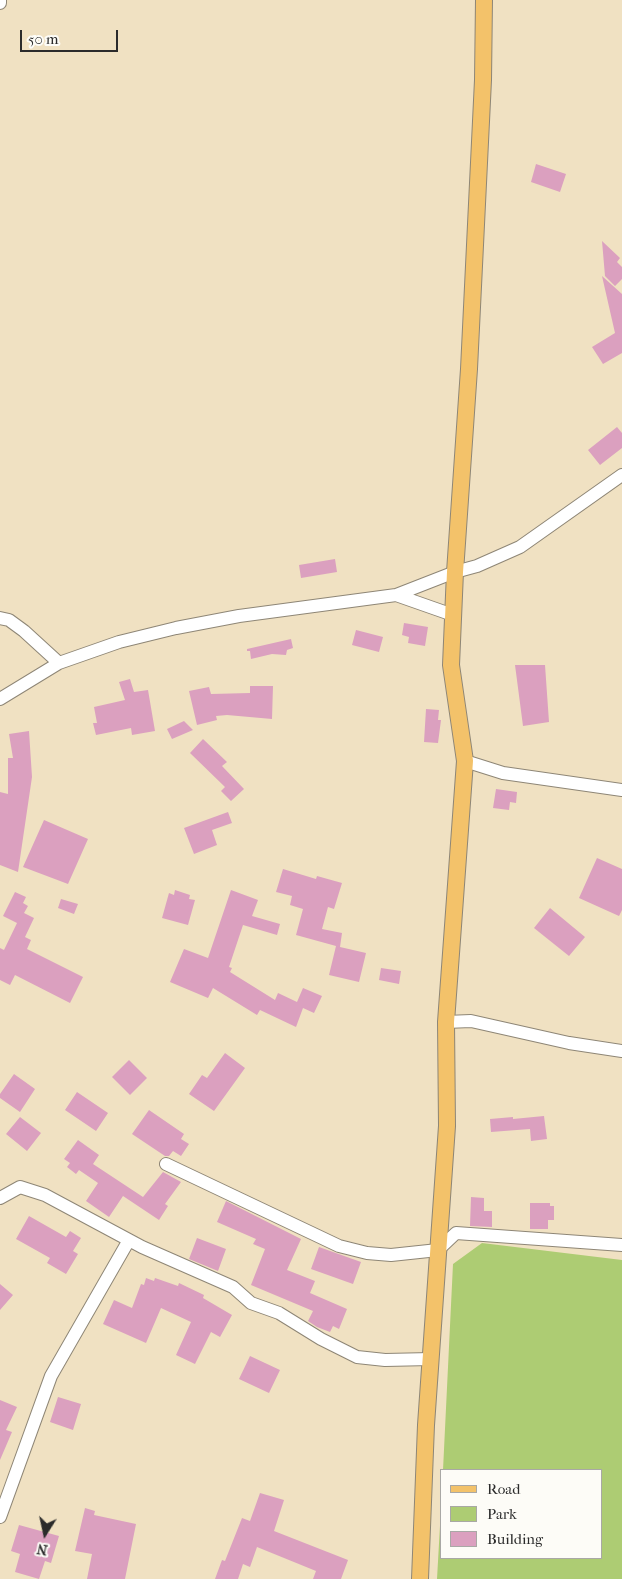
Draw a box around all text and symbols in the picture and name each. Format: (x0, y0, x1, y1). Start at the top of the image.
scale bar (22, 20, 120, 52)
text: 50 m (28, 30, 58, 48)
legend (440, 1469, 602, 1559)
text: Road (487, 1480, 520, 1498)
text: Park (487, 1505, 517, 1523)
north arrow (20, 1509, 70, 1559)
text: Building (487, 1530, 543, 1548)
text: N (36, 1540, 49, 1559)

